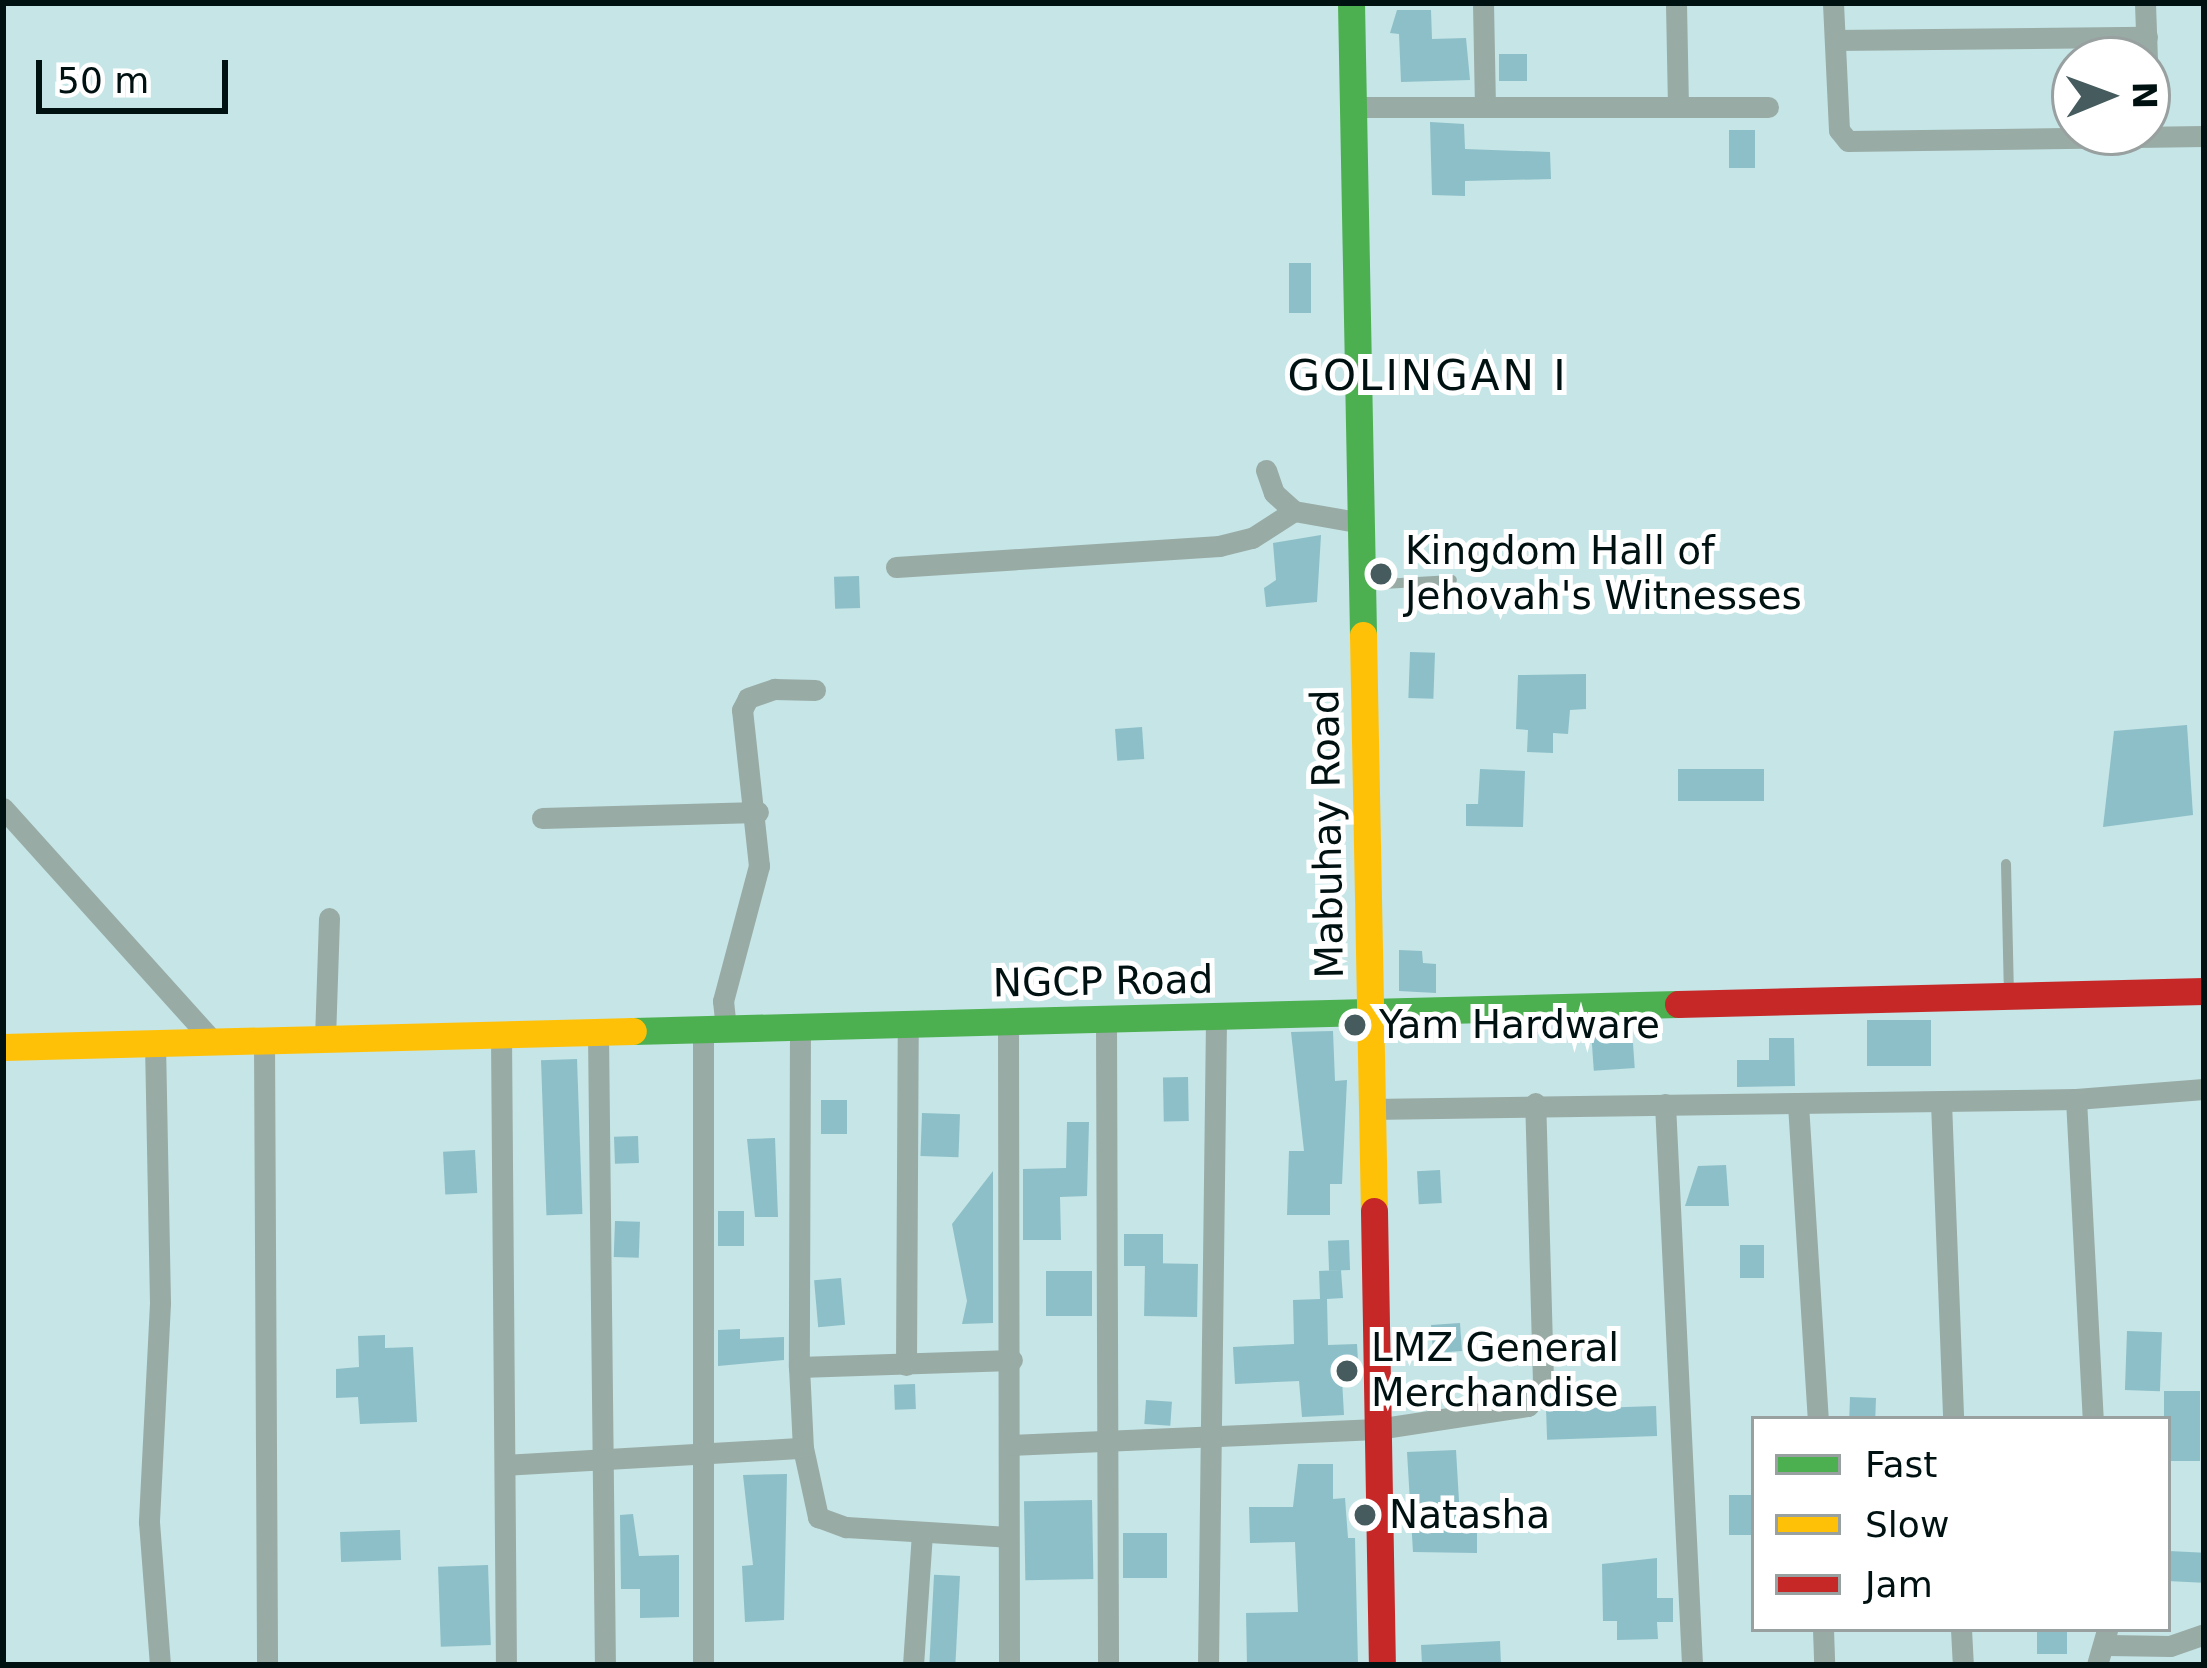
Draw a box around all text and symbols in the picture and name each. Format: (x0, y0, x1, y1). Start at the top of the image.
scale bar (42, 36, 234, 110)
north arrow (2051, 36, 2171, 156)
text: 50 m (57, 60, 149, 101)
text: N (2125, 81, 2164, 110)
district label: GOLINGAN I (1287, 351, 1569, 401)
place label: Kingdom Hall of Jehovah's Witnesses (1405, 529, 1802, 620)
marker: Kingdom Hall of Jehovah's Witnesses (1368, 561, 1394, 587)
street label: Mabuhay Road (1302, 689, 1354, 979)
street label: NGCP Road (992, 957, 1214, 1007)
place label: Yam Hardware (1379, 1002, 1660, 1048)
marker: Yam Hardware (1342, 1012, 1368, 1038)
place label: LMZ General Merchandise (1371, 1326, 1619, 1417)
marker: LMZ General Merchandise (1334, 1358, 1360, 1384)
legend (1751, 1416, 2171, 1632)
text: Fast (1865, 1444, 1937, 1485)
place label: Natasha (1389, 1492, 1550, 1538)
marker: Natasha (1352, 1502, 1378, 1528)
text: Slow (1865, 1504, 1949, 1545)
text: Jam (1865, 1564, 1933, 1605)

